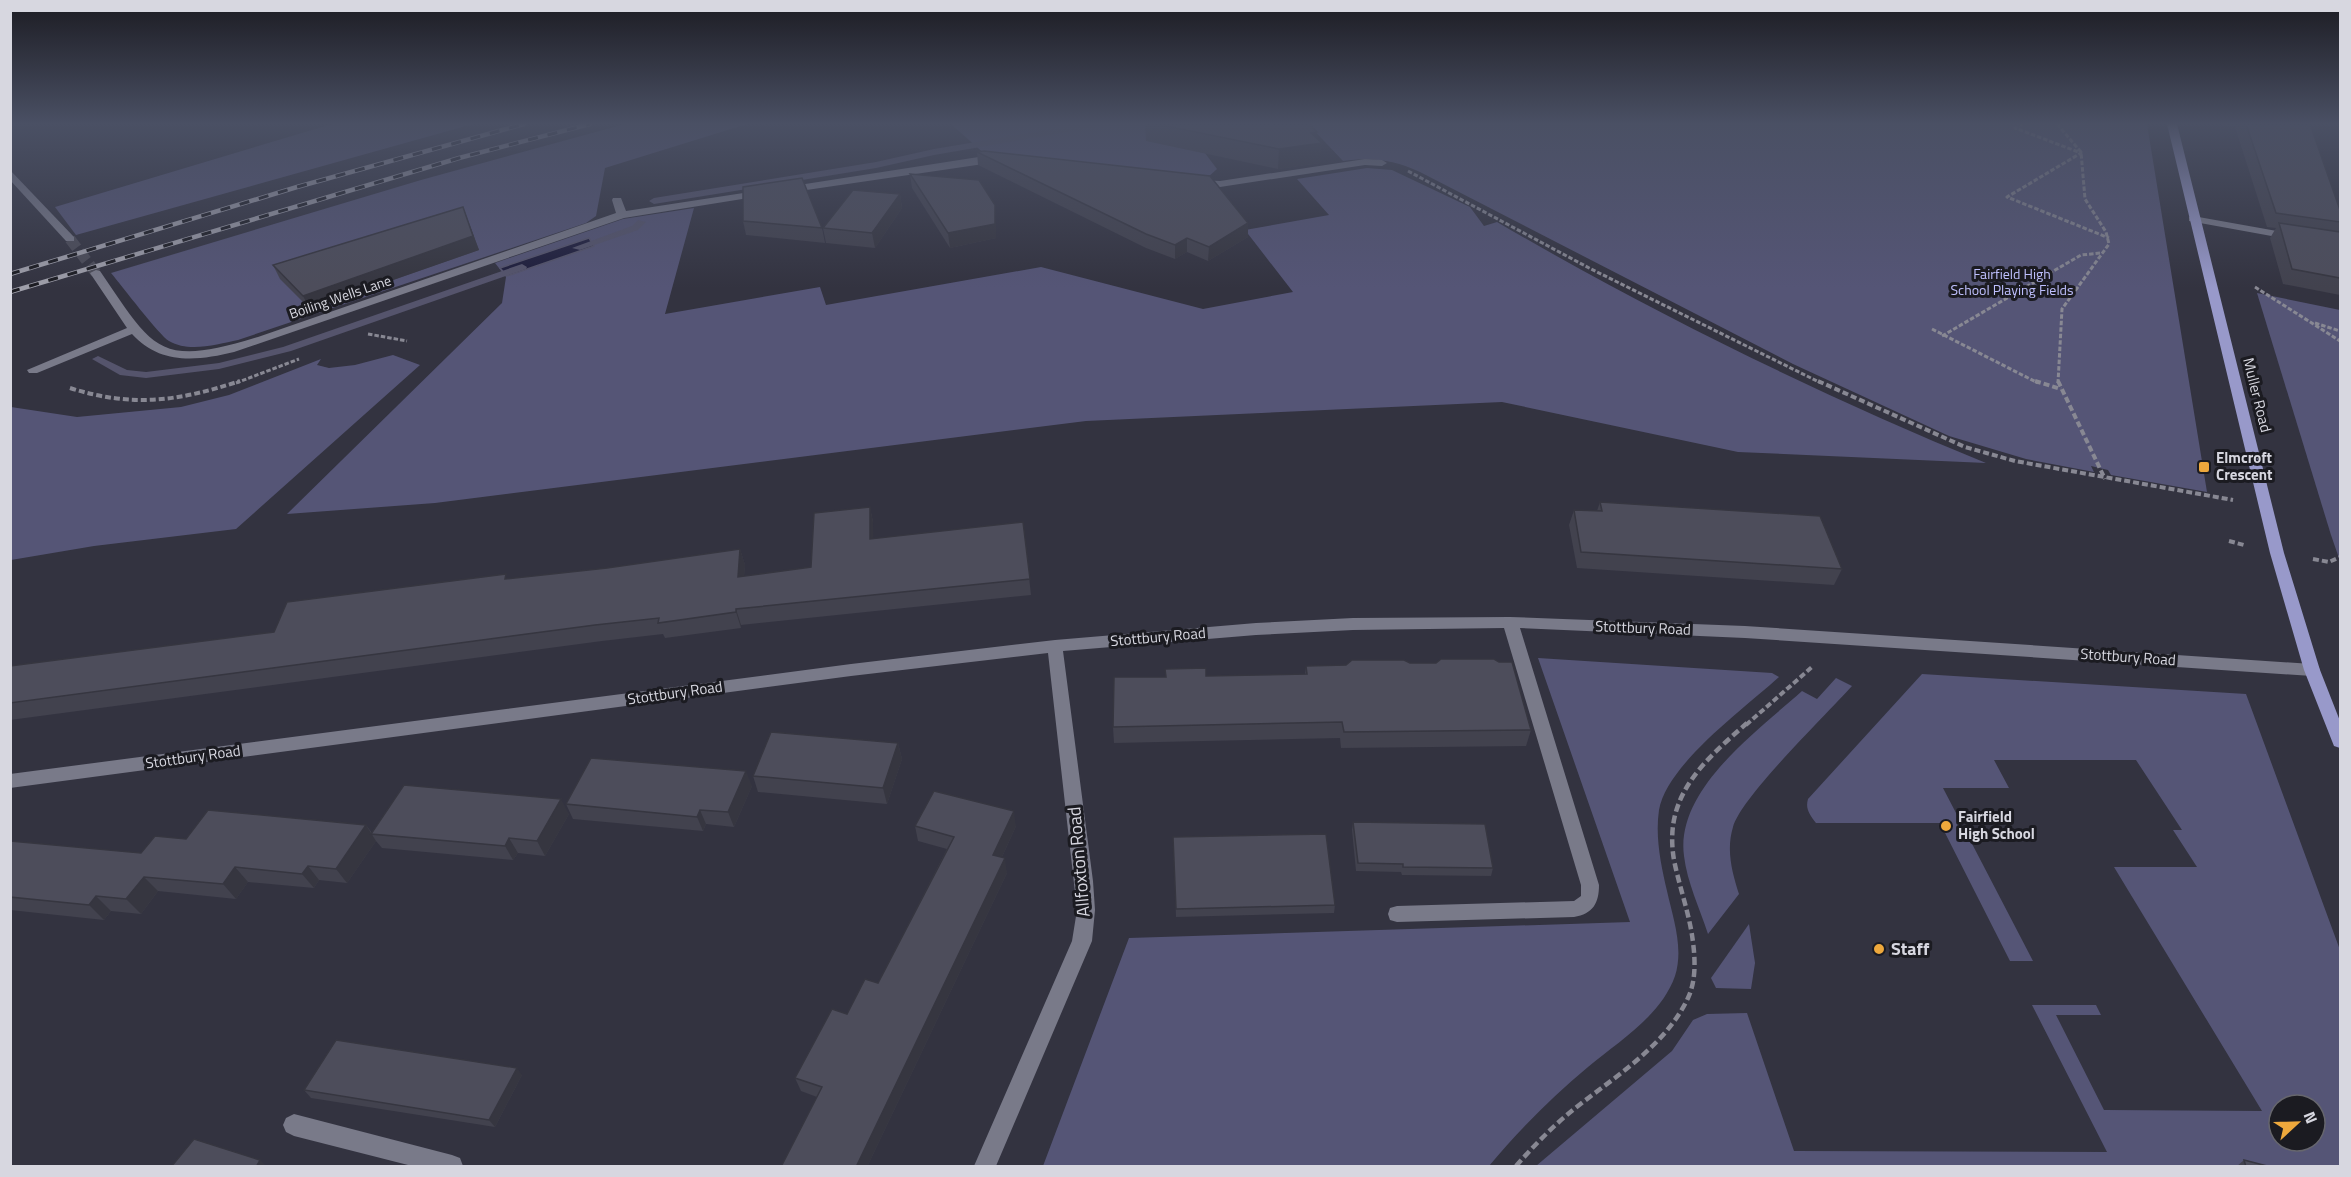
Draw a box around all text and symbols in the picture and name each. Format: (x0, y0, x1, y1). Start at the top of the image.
park label: Fairfield High School Playing Fields (1950, 263, 2074, 300)
street label: Boiling Wells Lane (286, 269, 394, 324)
street label: Muller Road (2237, 355, 2278, 435)
place label: Elmcroft Crescent (2216, 446, 2273, 486)
marker: Elmcroft Crescent (2197, 460, 2211, 474)
street label: Stottbury Road (1595, 614, 1691, 641)
street label: Stottbury Road (1109, 621, 1207, 652)
street label: Stottbury Road (2079, 642, 2177, 671)
street label: Stottbury Road (626, 674, 724, 711)
street label: Stottbury Road (144, 738, 242, 775)
place label: Fairfield High School (1958, 805, 2035, 845)
street label: Allfoxton Road (1060, 806, 1097, 918)
marker: Fairfield High School (1939, 819, 1953, 833)
place label: Staff (1891, 935, 1930, 962)
marker: Staff (1872, 942, 1886, 956)
north arrow (2267, 1093, 2327, 1153)
text: N (2298, 1108, 2324, 1127)

